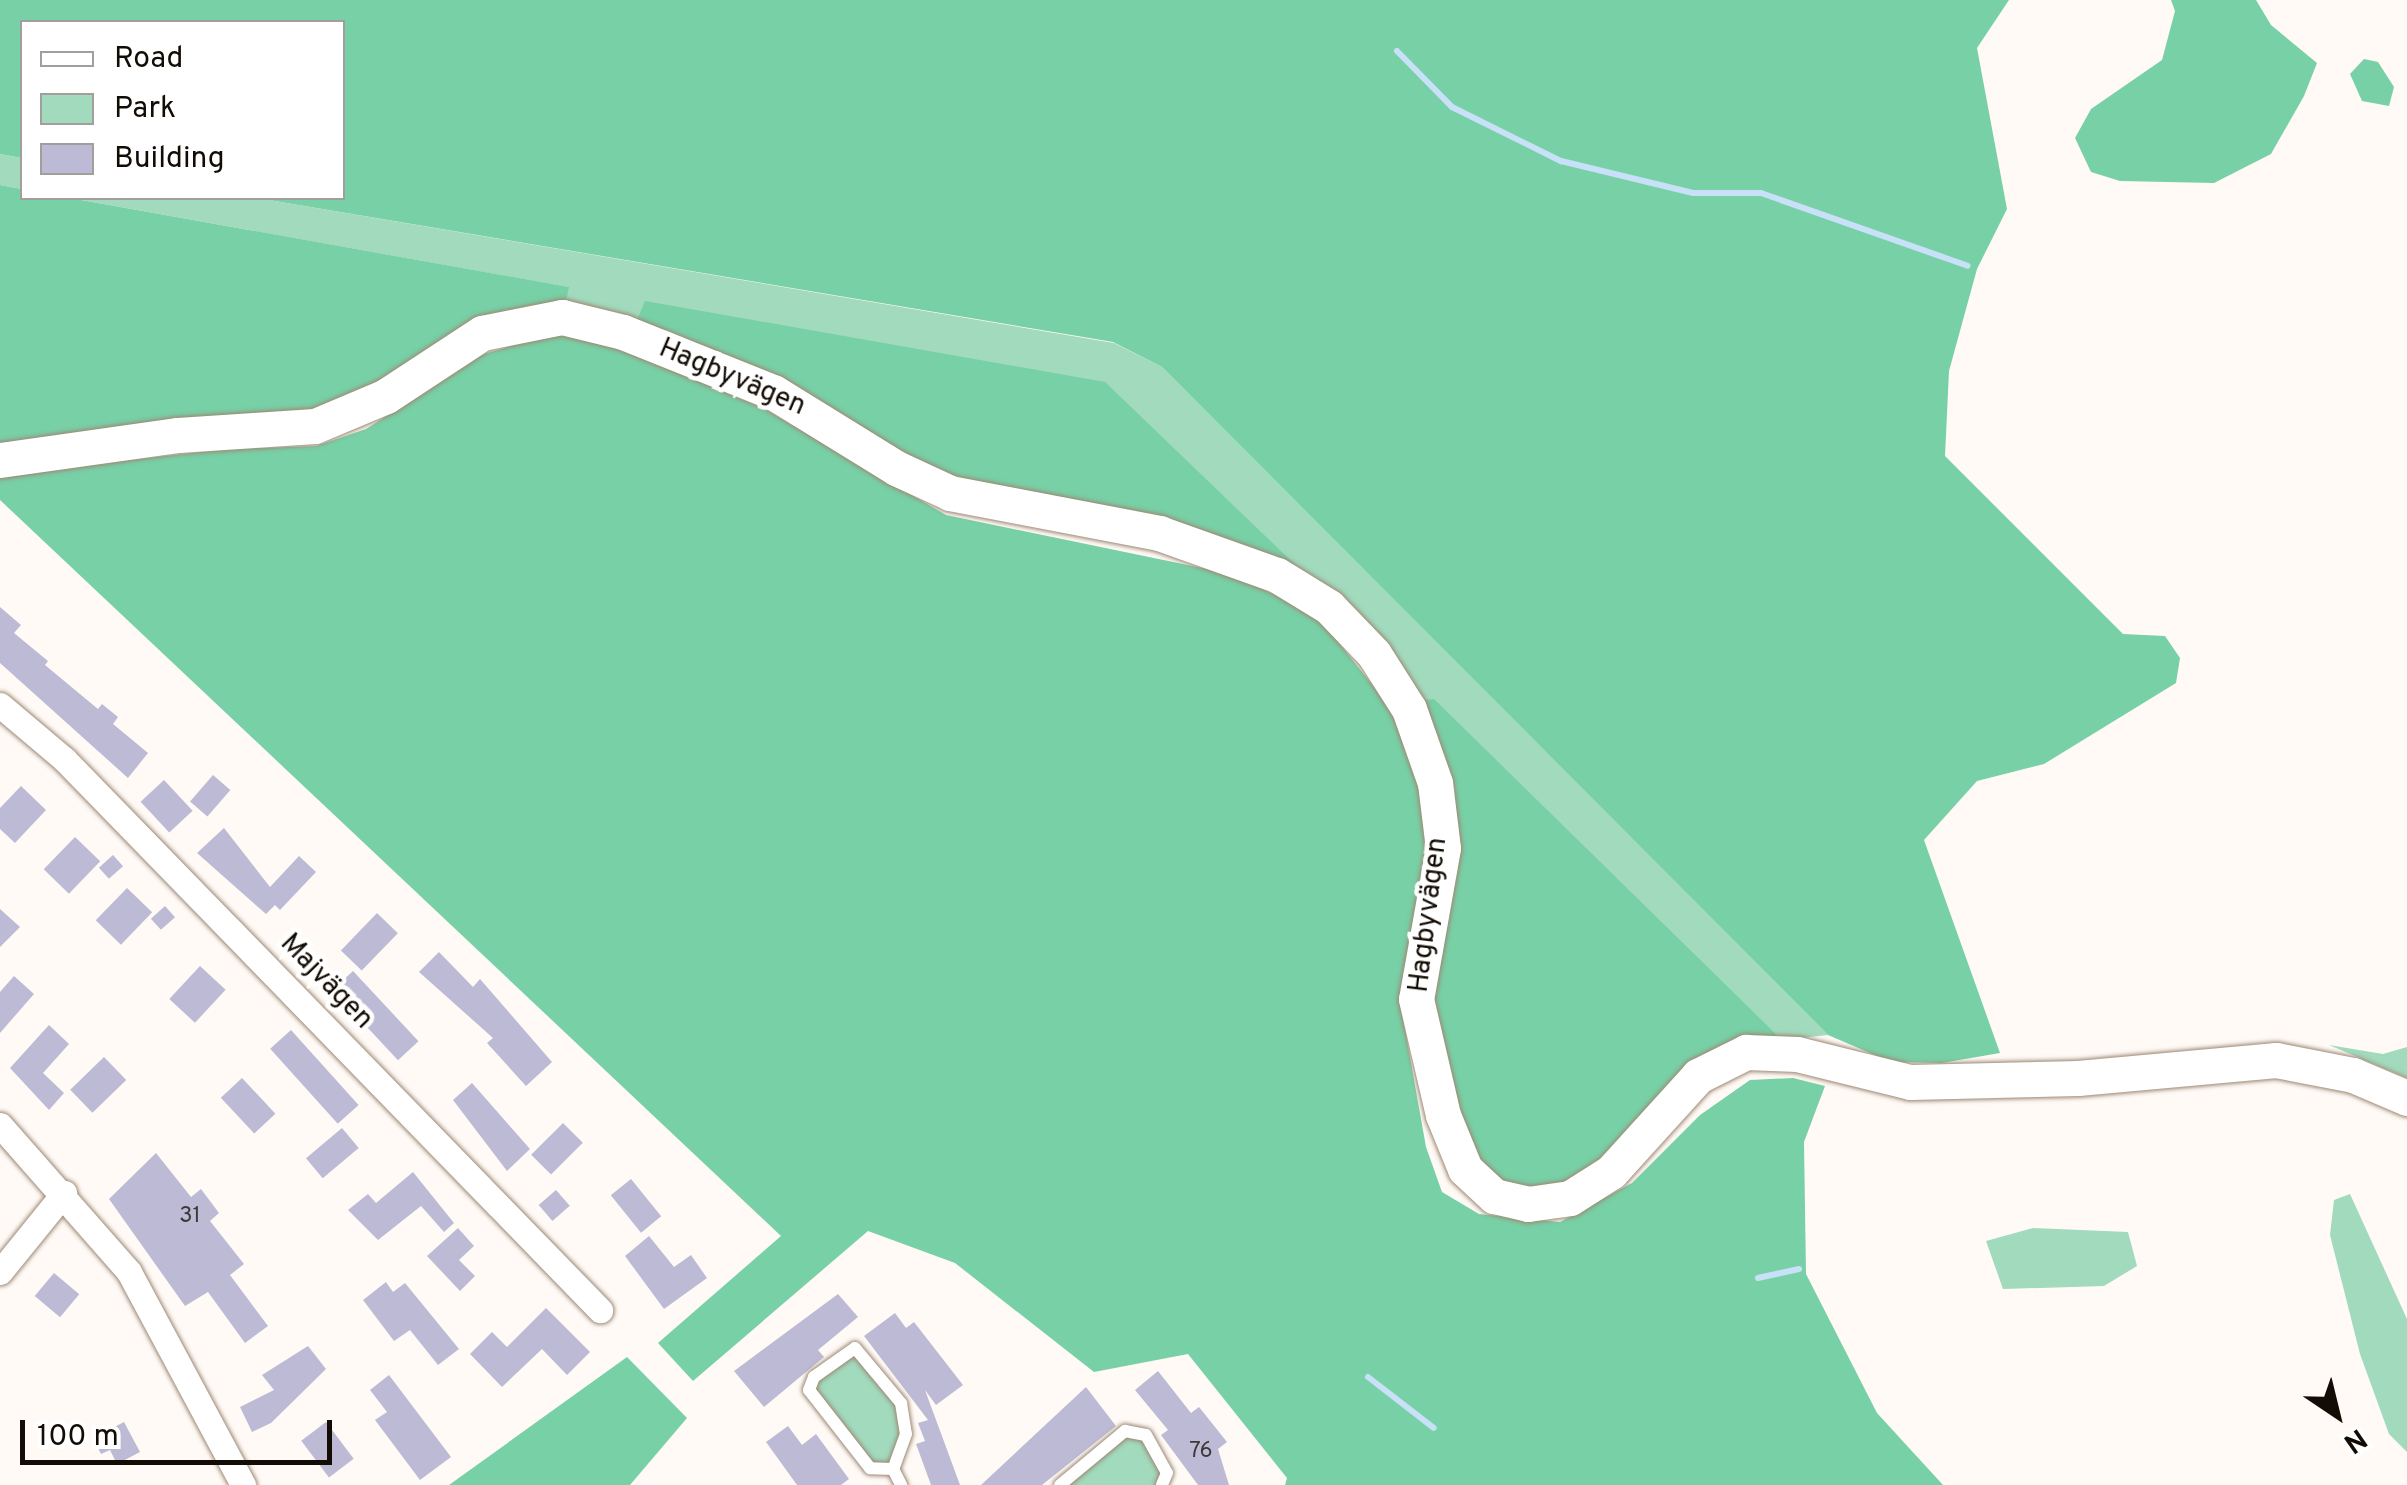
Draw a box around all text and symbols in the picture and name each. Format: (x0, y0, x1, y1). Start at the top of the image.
legend (20, 20, 345, 200)
text: Road (114, 41, 183, 78)
text: Park (114, 91, 176, 128)
text: Building (114, 141, 225, 178)
street label: Hagbyvägen (654, 332, 810, 424)
street label: Hagbyvägen (1403, 835, 1455, 995)
street label: Majvägen (272, 927, 380, 1037)
house number: 31 (179, 1204, 201, 1230)
north arrow (2287, 1365, 2387, 1465)
scale bar (25, 1400, 338, 1462)
text: 100 m (37, 1419, 119, 1456)
text: N (2336, 1419, 2373, 1460)
house number: 76 (1189, 1439, 1213, 1465)

